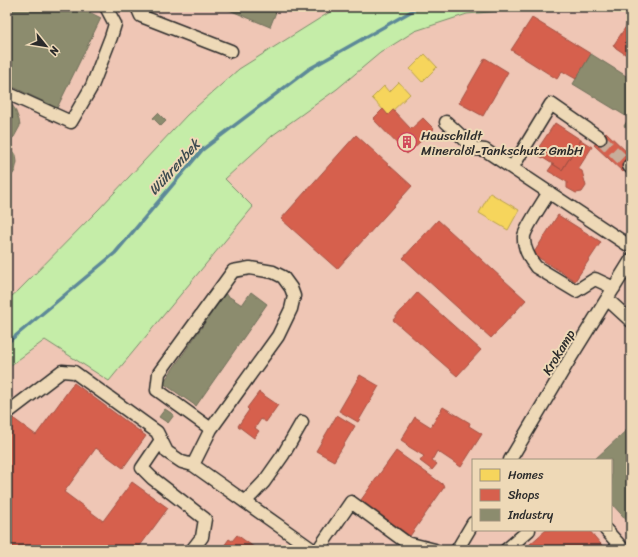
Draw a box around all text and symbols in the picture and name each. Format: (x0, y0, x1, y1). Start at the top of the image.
north arrow (26, 26, 66, 66)
text: N (44, 42, 65, 59)
place label: Hauschildt Mineralöl-Tankschutz GmbH (421, 124, 584, 162)
building icon: Hauschildt Mineralöl-Tankschutz GmbH (396, 131, 418, 153)
water label: Wührenbek (142, 132, 208, 201)
street label: Krokamp (536, 325, 581, 380)
legend (472, 459, 612, 531)
text: Homes (508, 464, 544, 486)
text: Shops (508, 484, 539, 506)
text: Industry (507, 504, 554, 526)

